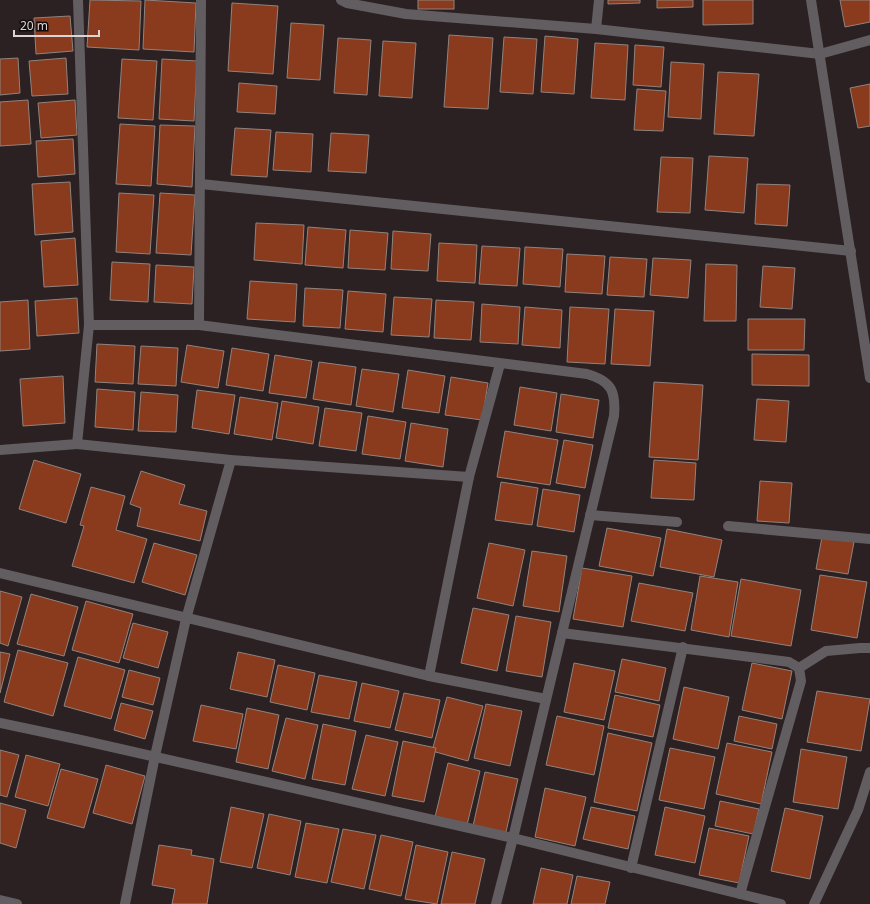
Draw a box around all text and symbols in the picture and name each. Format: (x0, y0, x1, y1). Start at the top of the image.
scale bar (14, 12, 99, 38)
text: 20 m (20, 17, 48, 34)

